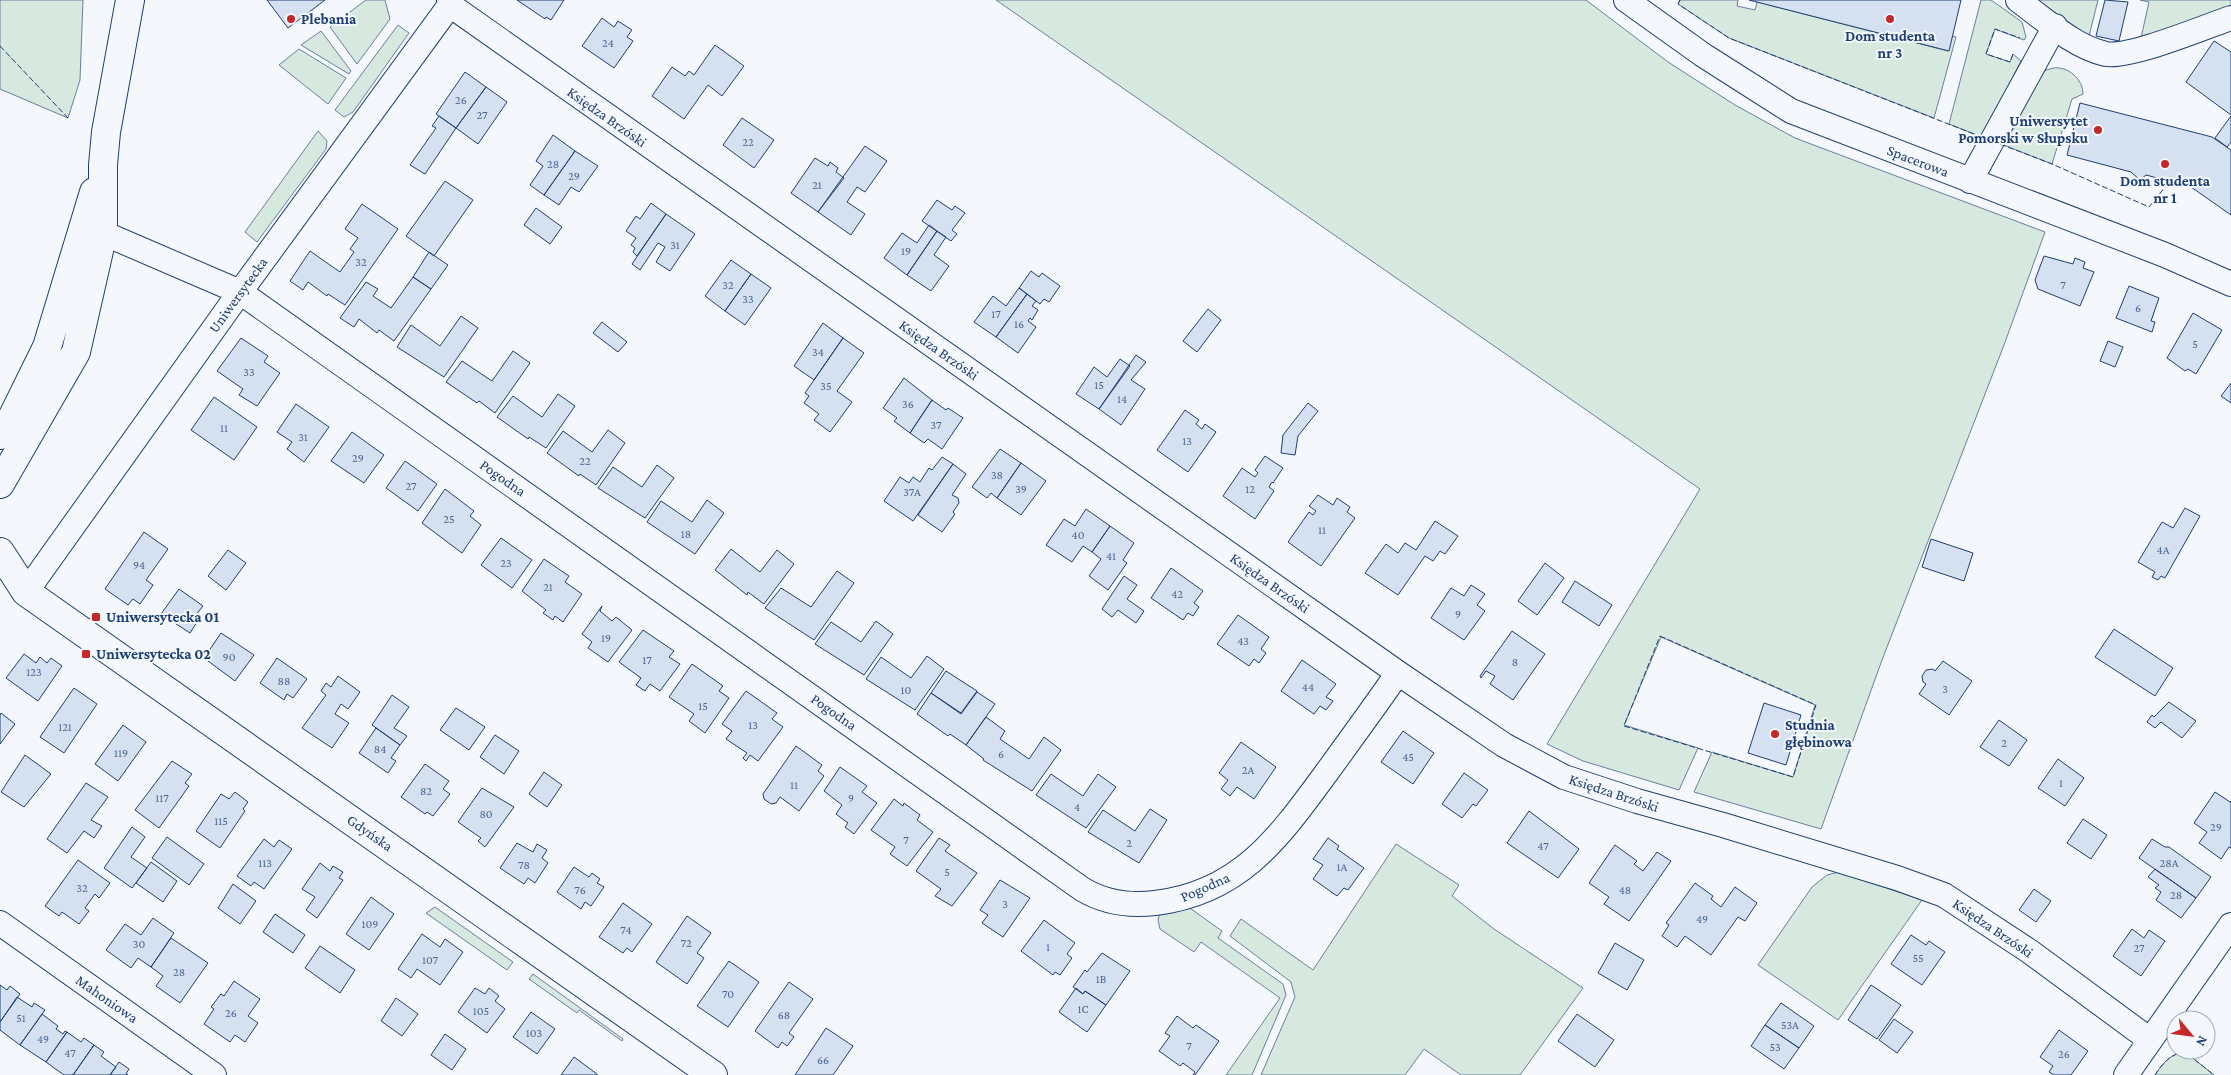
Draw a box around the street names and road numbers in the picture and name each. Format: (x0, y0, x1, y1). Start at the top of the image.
street label: Księdza Brzóski (564, 84, 650, 151)
street label: Spacerowa (1884, 142, 1951, 181)
street label: Uniwersytecka (205, 254, 271, 336)
street label: Księdza Brzóski (896, 317, 982, 384)
street label: Pogodna (476, 456, 529, 500)
street label: Księdza Brzóski (1227, 550, 1313, 617)
street label: Pogodna (807, 690, 860, 734)
street label: Księdza Brzóski (1567, 771, 1661, 816)
street label: Gdyńska (343, 811, 396, 855)
street label: Pogodna (1178, 869, 1233, 906)
street label: Księdza Brzóski (1949, 895, 2036, 962)
street label: Mahoniowa (73, 972, 141, 1026)

